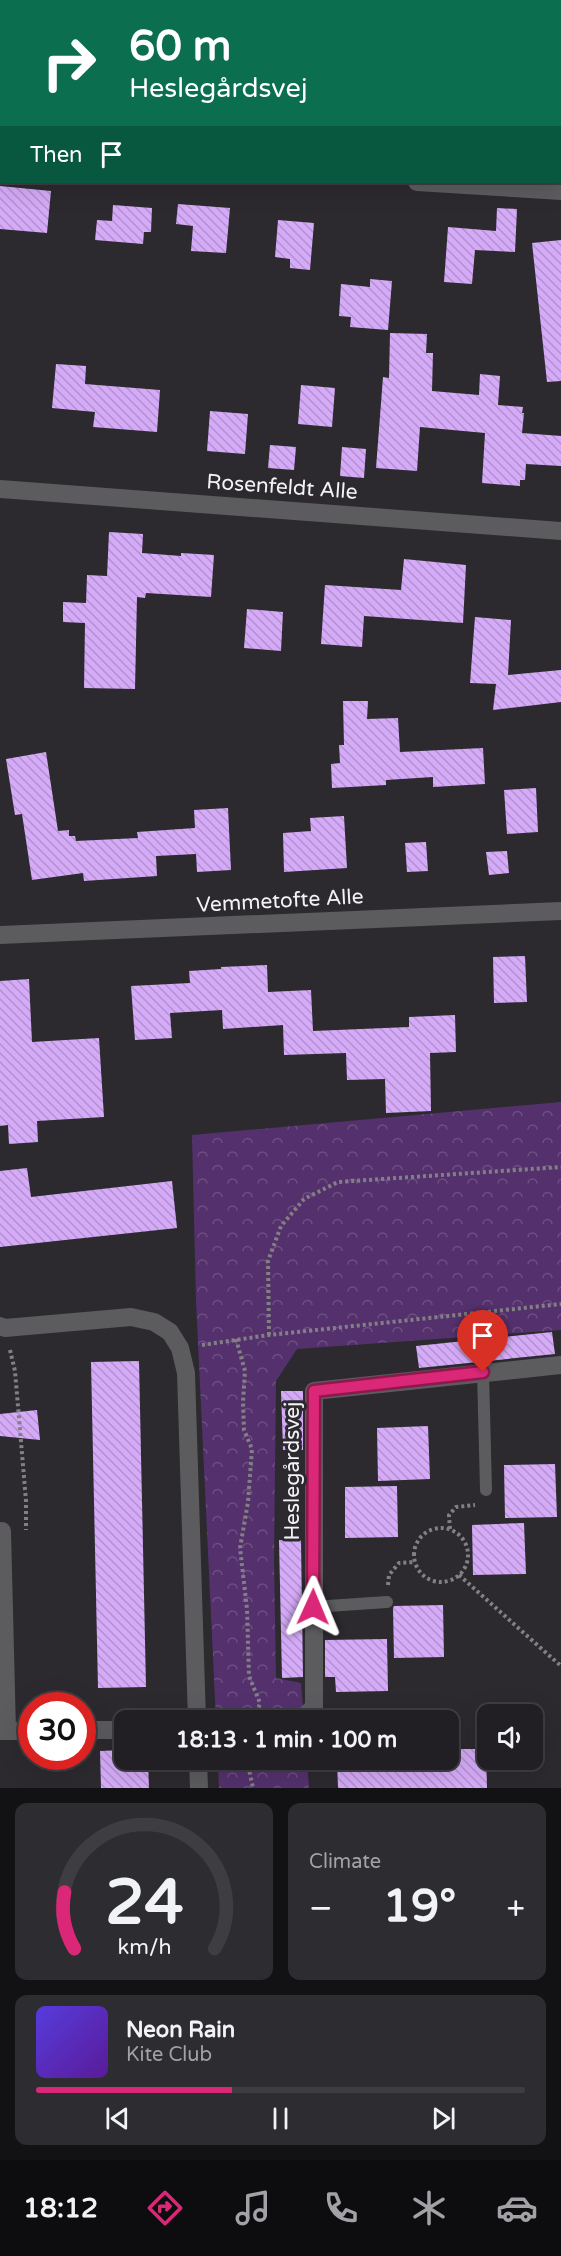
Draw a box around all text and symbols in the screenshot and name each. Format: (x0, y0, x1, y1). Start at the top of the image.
text: 60 m (129, 21, 231, 72)
icon: right (30, 24, 108, 102)
text: Heslegårdsvej (129, 72, 308, 105)
icon: arrive (95, 138, 128, 171)
text: Then (30, 142, 83, 168)
street label: Rosenfeldt Alle (206, 469, 358, 505)
street label: Vemmetofte Alle (196, 884, 364, 918)
pin (457, 1310, 508, 1372)
icon: arrive (466, 1319, 499, 1352)
street label: Heslegårdsvej (280, 1402, 305, 1540)
position arrow (281, 1575, 345, 1639)
speed limit sign: 30 (18, 1692, 96, 1770)
map controls (477, 1704, 543, 1770)
button: sound (477, 1704, 543, 1770)
text: 18:13 · 1 min · 100 m (176, 1727, 397, 1753)
text: Climate (309, 1850, 381, 1874)
text: 24 (105, 1866, 183, 1941)
text: 19° (383, 1880, 456, 1934)
text: − (309, 1889, 333, 1928)
text: + (506, 1889, 525, 1928)
text: km/h (117, 1934, 171, 1960)
text: Neon Rain (126, 2017, 235, 2043)
text: Kite Club (126, 2043, 212, 2067)
icon: previous (101, 2102, 134, 2135)
icon: pause (264, 2102, 297, 2135)
icon: next (427, 2102, 460, 2135)
icon: directions (144, 2187, 186, 2229)
icon: music (232, 2187, 274, 2229)
icon: phone (320, 2187, 362, 2229)
icon: climate (408, 2187, 450, 2229)
icon: car (496, 2187, 538, 2229)
text: 18:12 (23, 2192, 98, 2225)

